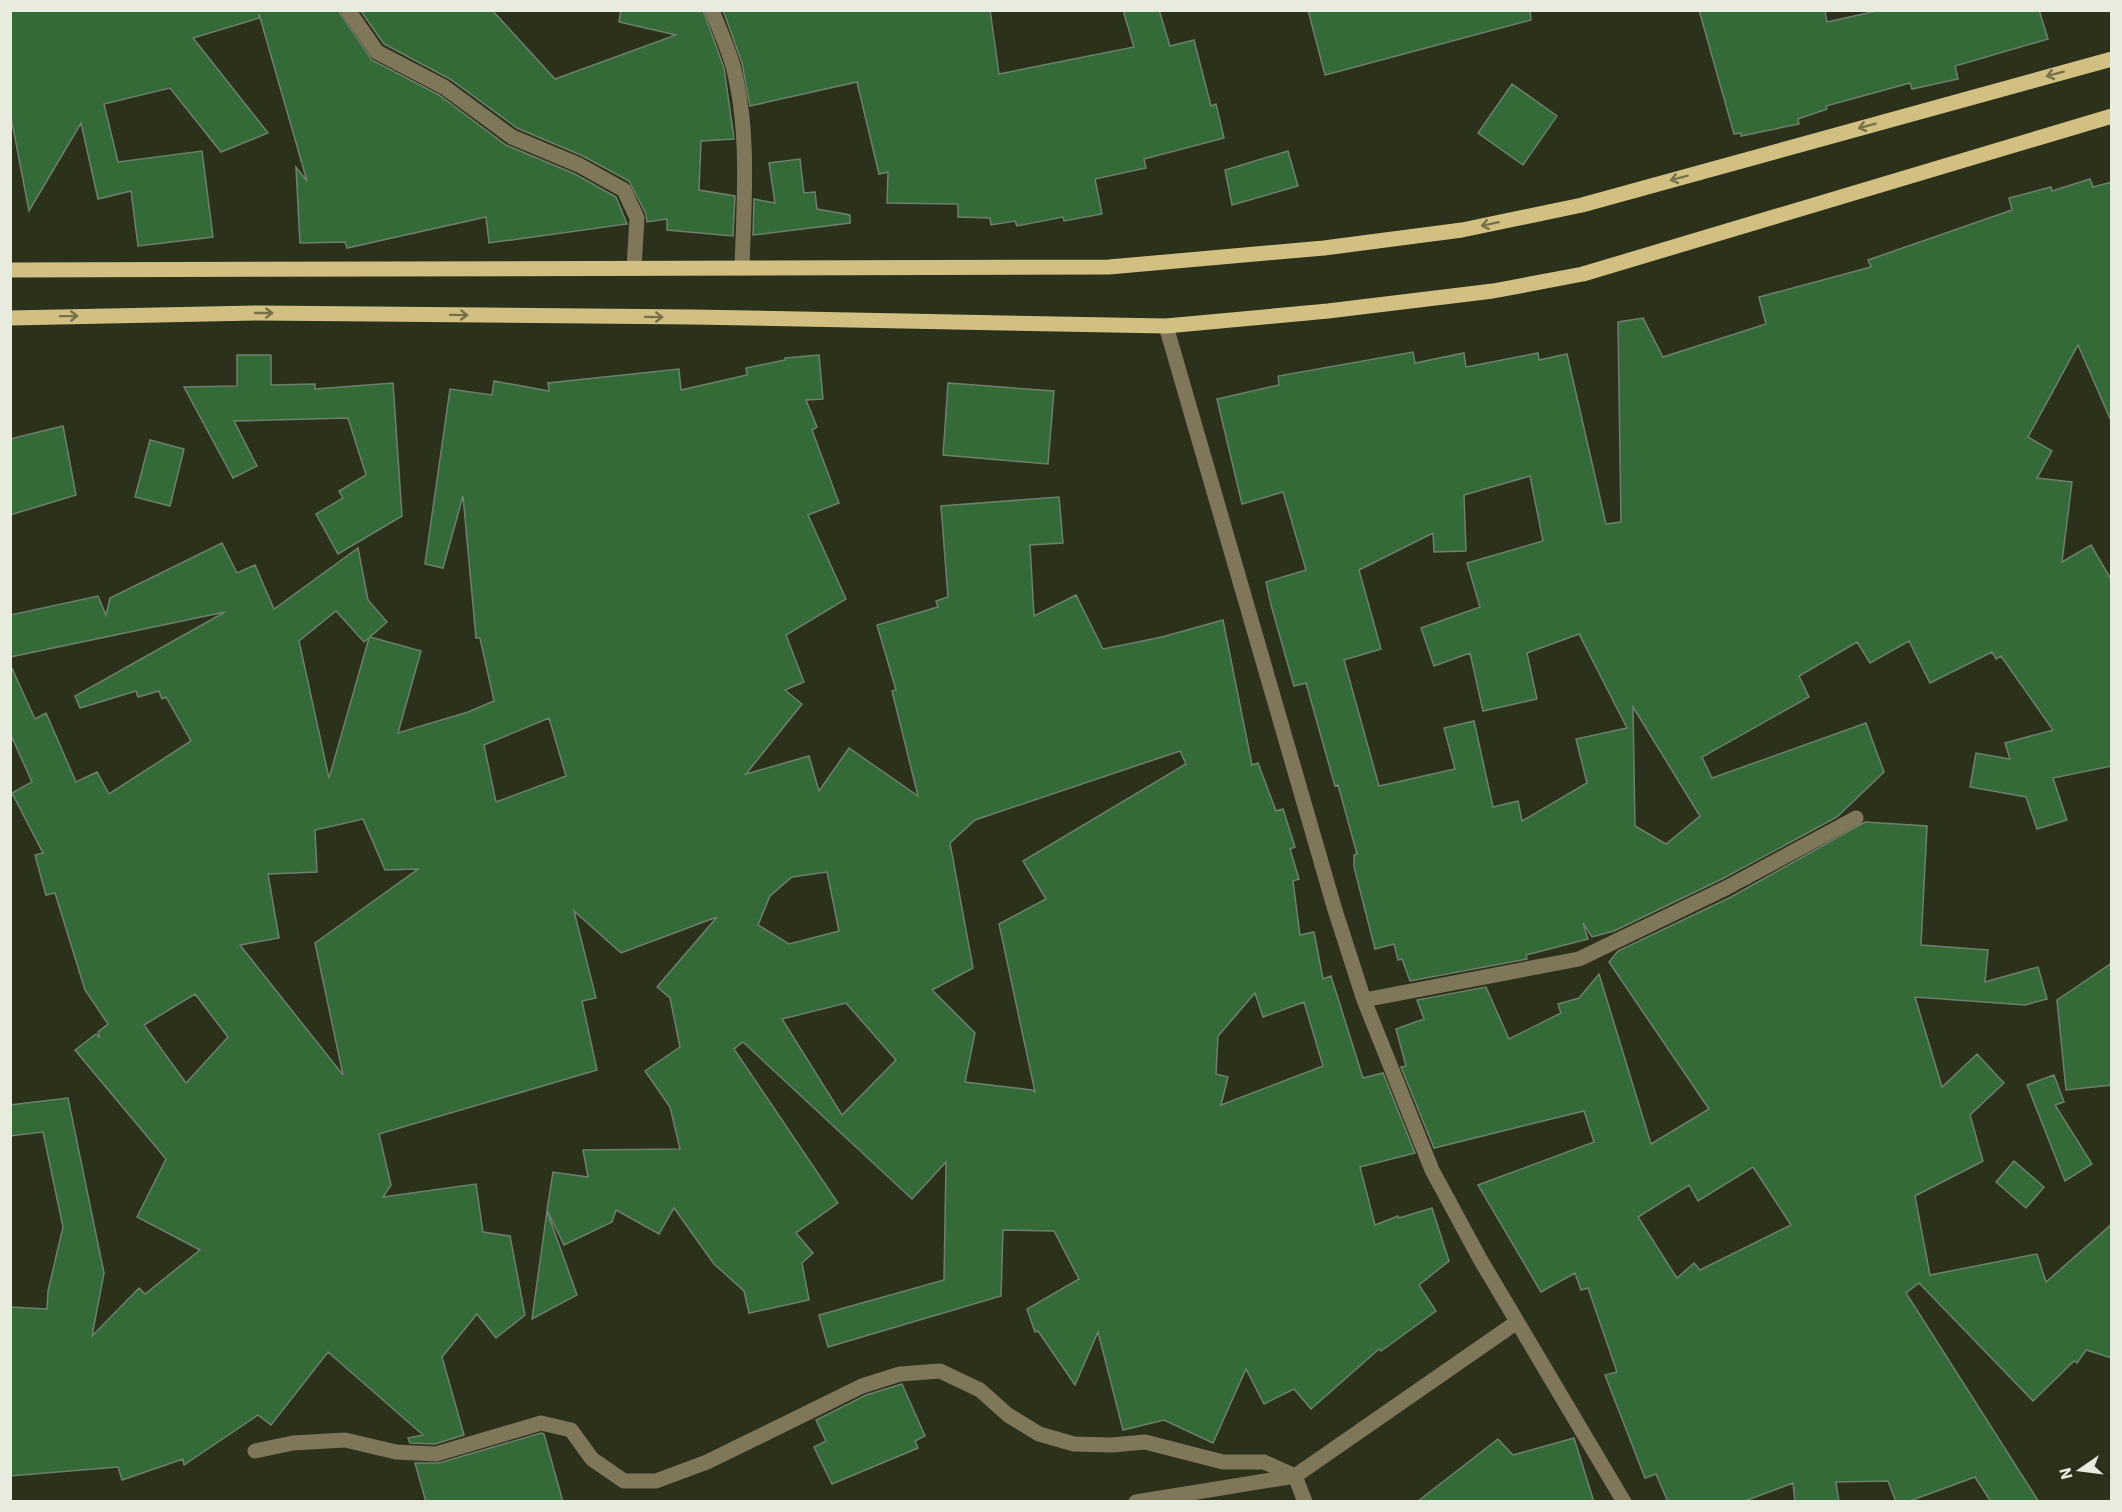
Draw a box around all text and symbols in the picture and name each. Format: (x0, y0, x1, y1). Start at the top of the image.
one-way arrow (2046, 69, 2065, 81)
one-way arrow (1858, 121, 1877, 132)
one-way arrow (1670, 173, 1689, 184)
one-way arrow (1480, 219, 1500, 230)
one-way arrow (253, 307, 273, 319)
one-way arrow (448, 309, 468, 321)
one-way arrow (58, 311, 78, 322)
one-way arrow (643, 311, 663, 322)
north arrow (2050, 1440, 2110, 1500)
text: N (2054, 1466, 2077, 1482)

